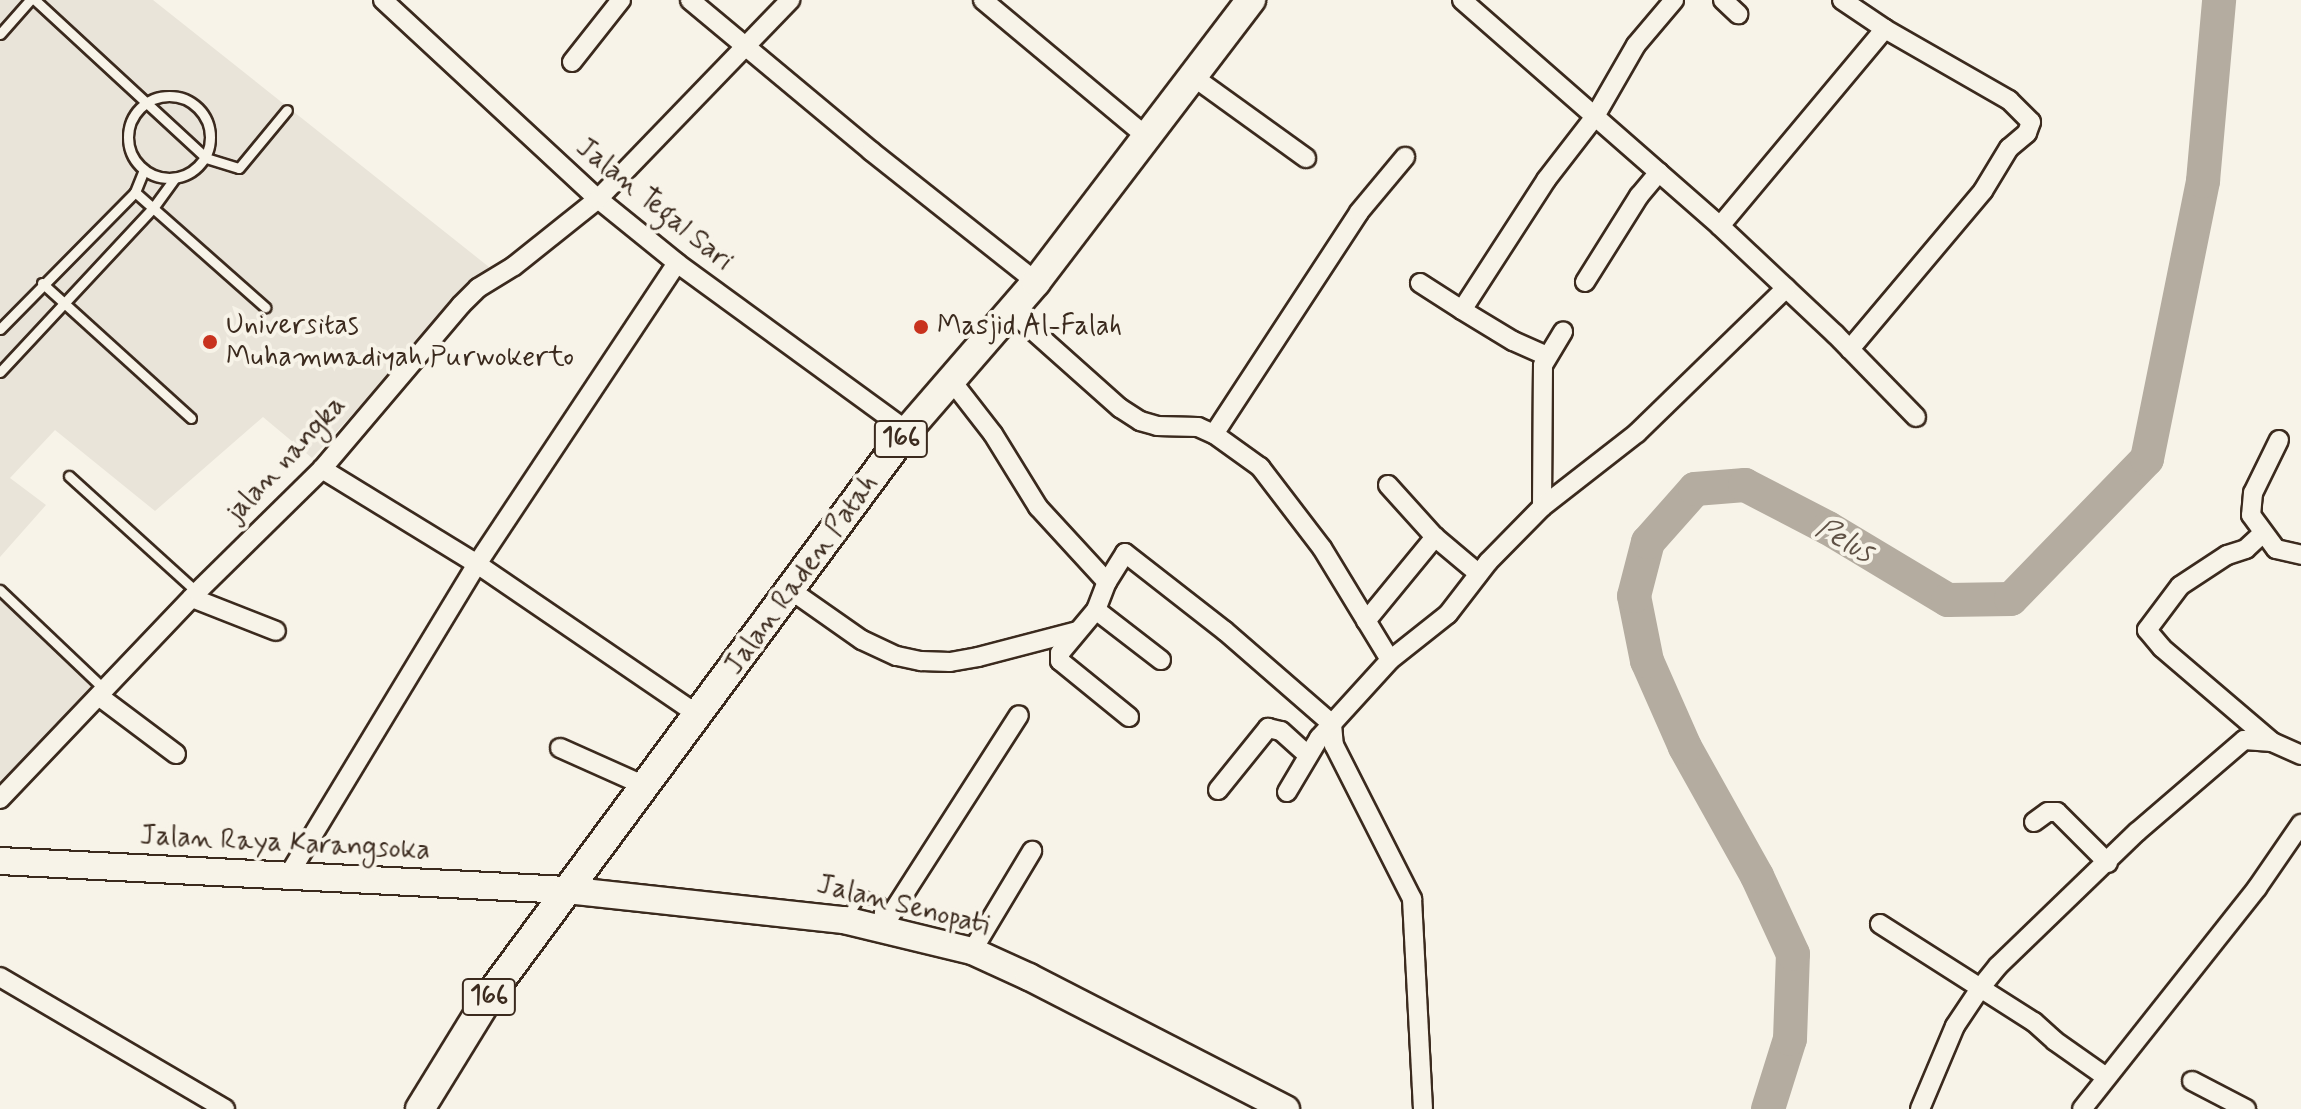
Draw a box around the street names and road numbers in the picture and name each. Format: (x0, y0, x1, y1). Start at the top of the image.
street label: Jalan Tegal Sari (568, 131, 740, 279)
street label: jalan nangka (220, 391, 352, 529)
road number: 166 (873, 417, 929, 461)
street label: Jalan Raden Patah (720, 471, 884, 679)
street label: Jalan Raya Karangsoka (139, 820, 431, 868)
street label: Jalan Senopati (812, 868, 994, 944)
road number: 166 (461, 975, 517, 1019)

